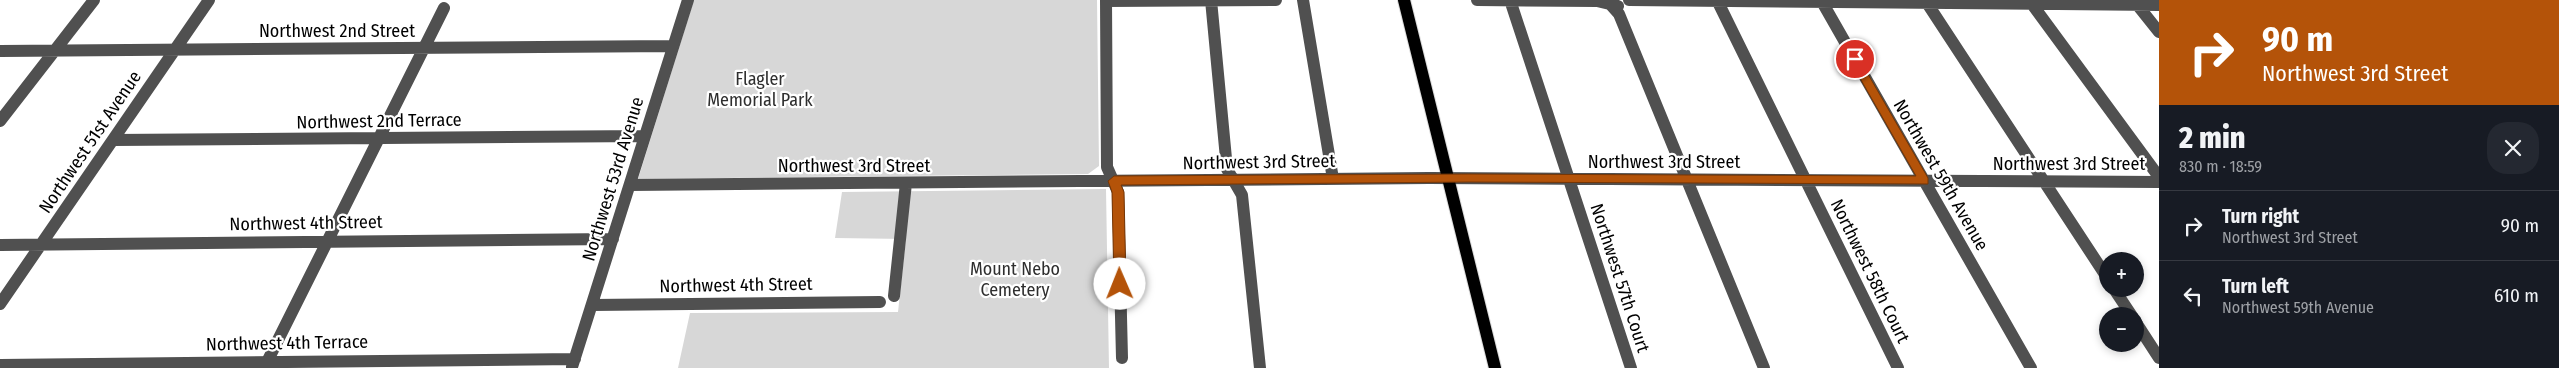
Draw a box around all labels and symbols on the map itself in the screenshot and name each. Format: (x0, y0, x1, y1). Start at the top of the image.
street label: Northwest 2nd Street (259, 20, 415, 42)
pin (1834, 38, 1876, 80)
street label: Northwest 51st Avenue (34, 67, 146, 217)
park label: Flagler Memorial Park (707, 68, 813, 111)
street label: Northwest 53rd Avenue (578, 94, 648, 264)
street label: Northwest 59th Avenue (1889, 95, 1993, 255)
street label: Northwest 2nd Terrace (296, 109, 462, 133)
street label: Northwest 3rd Street (1183, 150, 1336, 174)
street label: Northwest 3rd Street (1588, 151, 1740, 173)
street label: Northwest 3rd Street (1993, 153, 2145, 175)
street label: Northwest 3rd Street (778, 155, 930, 177)
street label: Northwest 58th Court (1826, 196, 1914, 347)
street label: Northwest 57th Court (1586, 201, 1654, 355)
street label: Northwest 4th Street (229, 211, 383, 235)
position arrow (1093, 257, 1145, 309)
park label: Mount Nebo Cemetery (970, 258, 1060, 301)
street label: Northwest 4th Street (659, 273, 813, 297)
street label: Northwest 4th Terrace (206, 331, 368, 355)

